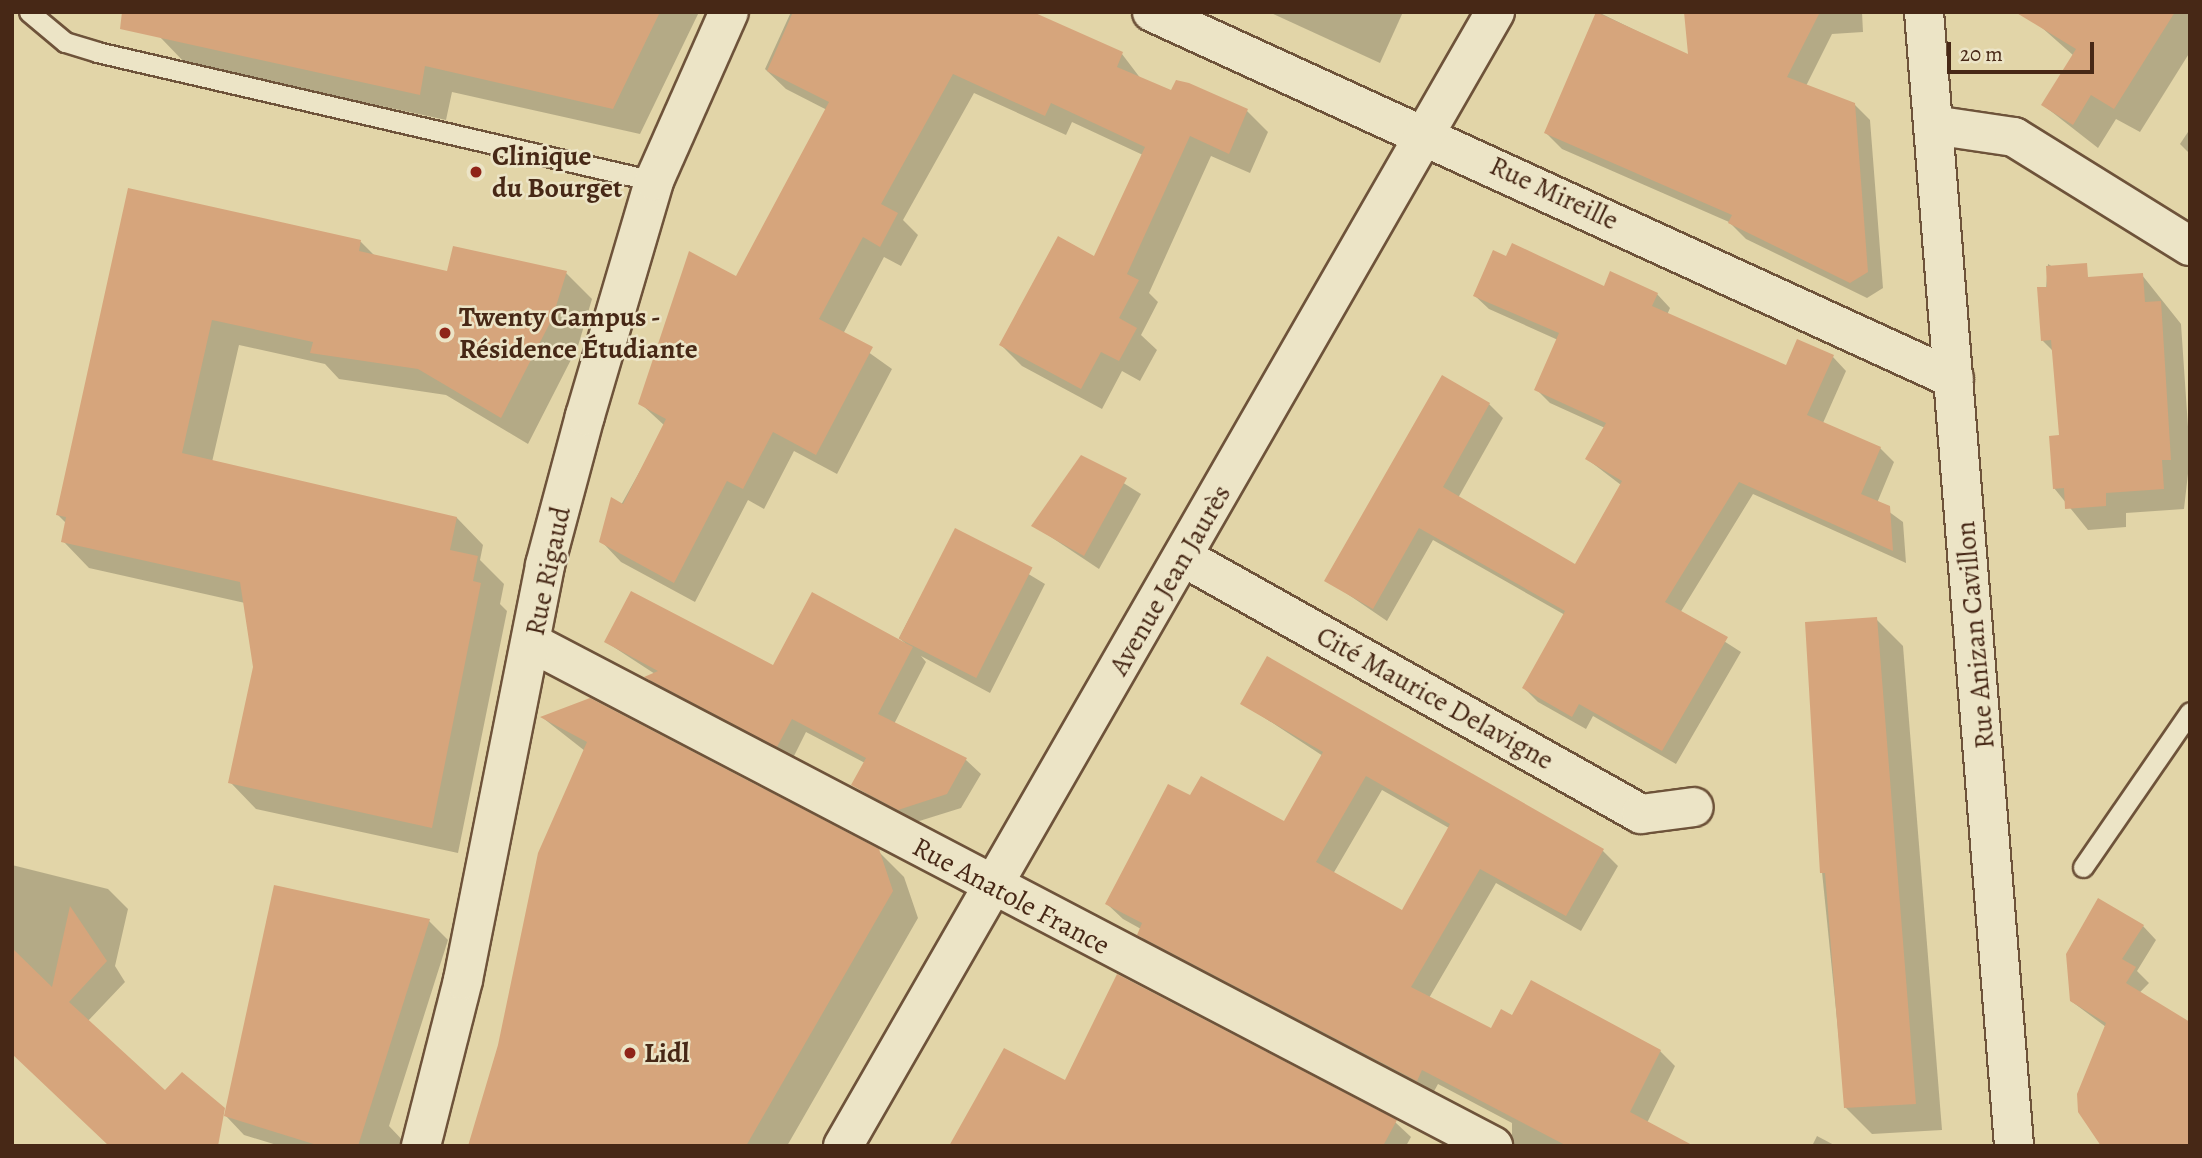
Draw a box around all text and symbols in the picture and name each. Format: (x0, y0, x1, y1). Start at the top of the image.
scale bar (1950, 28, 2097, 72)
text: 20 m (1960, 40, 2003, 68)
place label: Clinique du Bourget (492, 139, 622, 205)
street label: Rue Mireille (1484, 149, 1624, 237)
marker: Clinique du Bourget (466, 162, 486, 182)
place label: Twenty Campus - Résidence Étudiante (459, 300, 698, 366)
marker: Twenty Campus - Résidence Étudiante (437, 325, 453, 341)
street label: Avenue Jean Jaurès (1102, 479, 1238, 681)
street label: Rue Rigaud (518, 503, 578, 639)
street label: Rue Anizan Cavillon (1948, 520, 2002, 750)
street label: Cité Maurice Delavigne (1311, 619, 1559, 777)
street label: Rue Anatole France (907, 830, 1115, 962)
place label: Lidl (644, 1036, 689, 1070)
marker: Lidl (622, 1045, 638, 1061)

